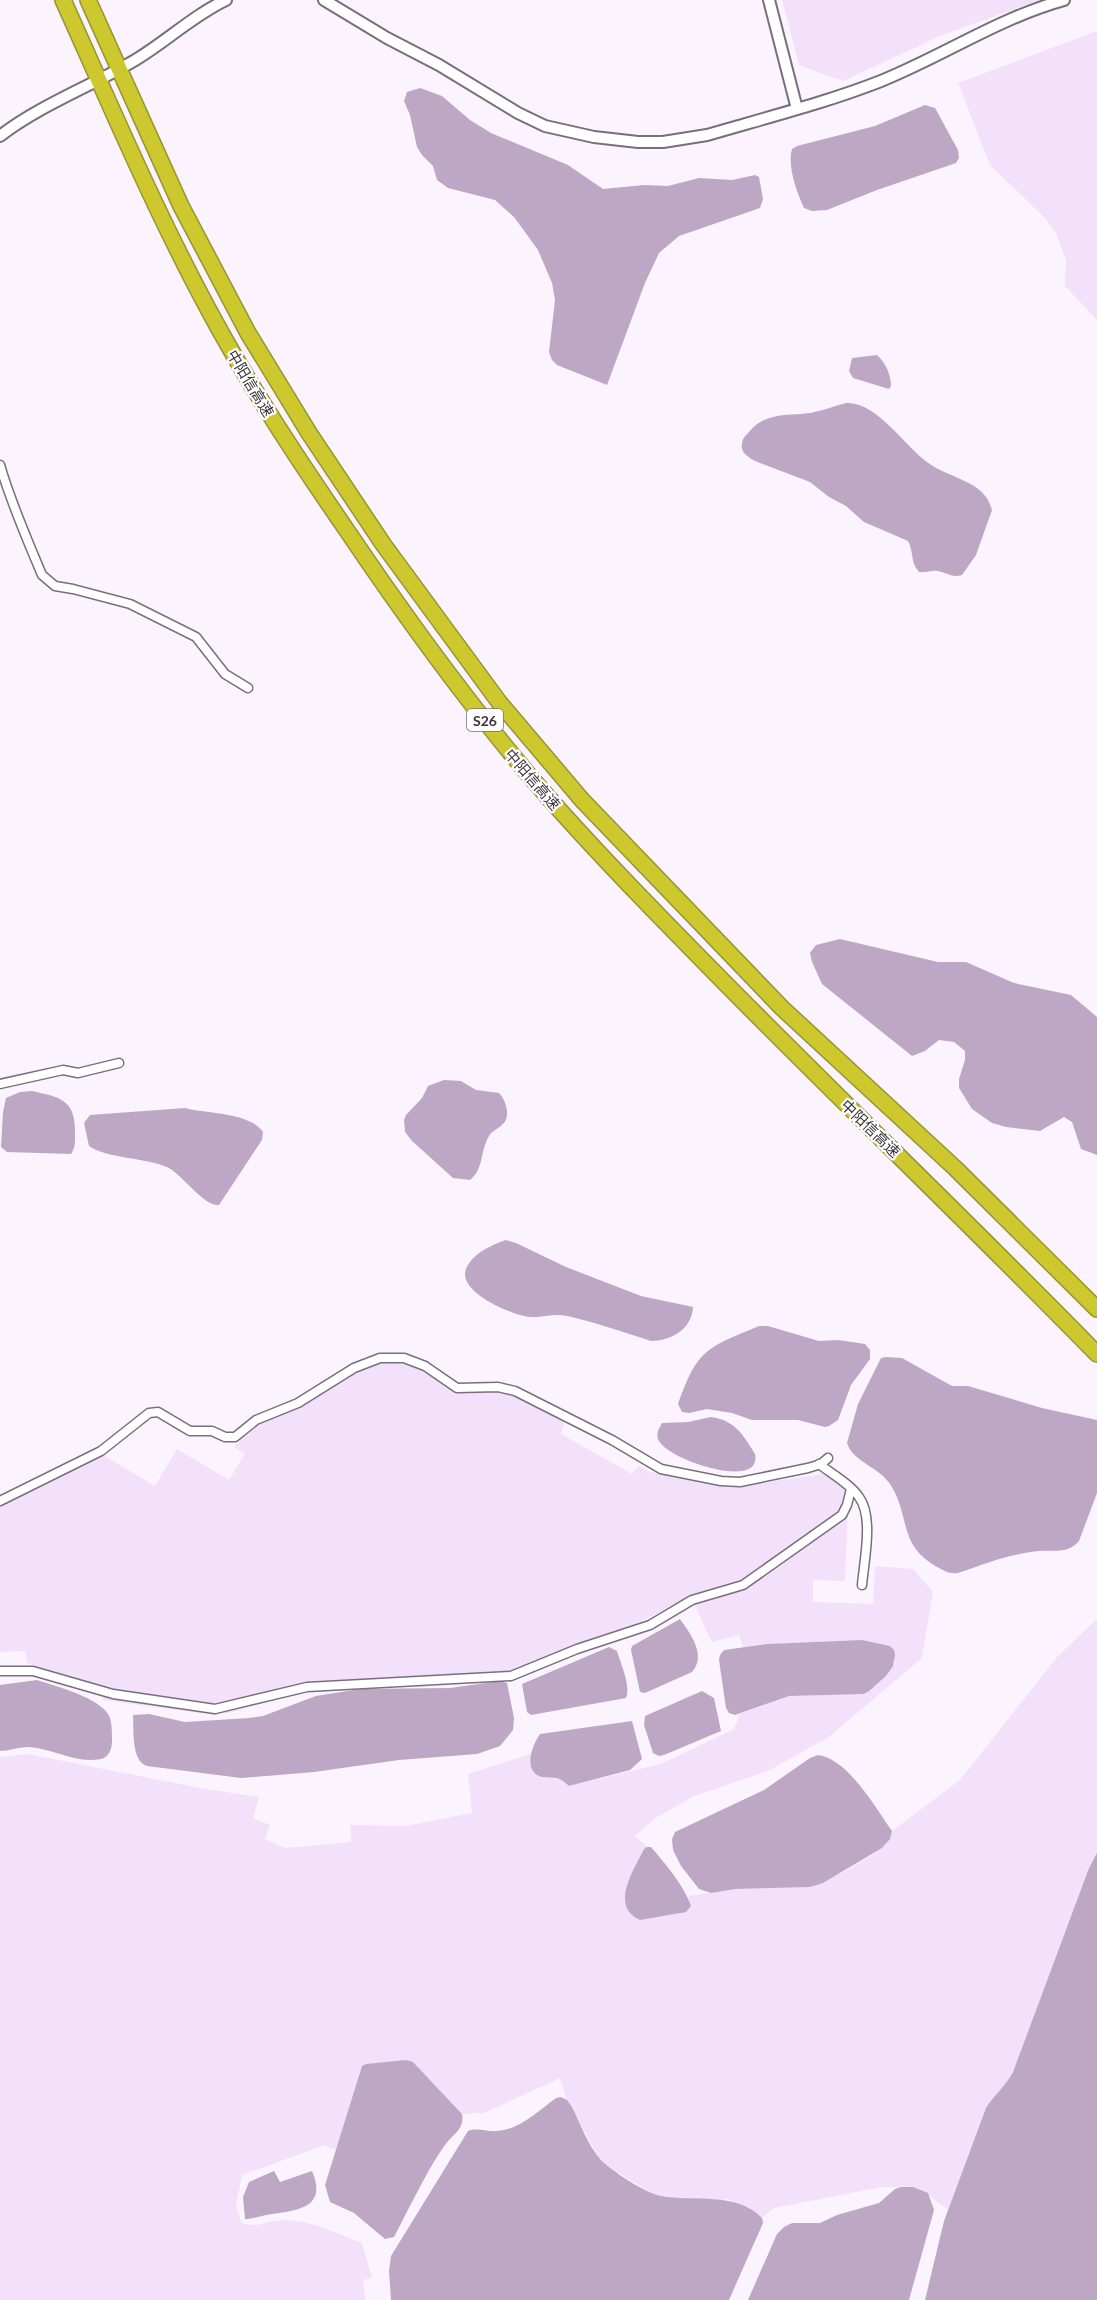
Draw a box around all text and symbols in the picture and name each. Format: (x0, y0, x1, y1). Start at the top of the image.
street label: 中阳信高速 (224, 346, 278, 420)
road number: S26 (467, 709, 503, 731)
street label: 中阳信高速 (502, 745, 564, 813)
street label: 中阳信高速 (838, 1095, 904, 1161)

